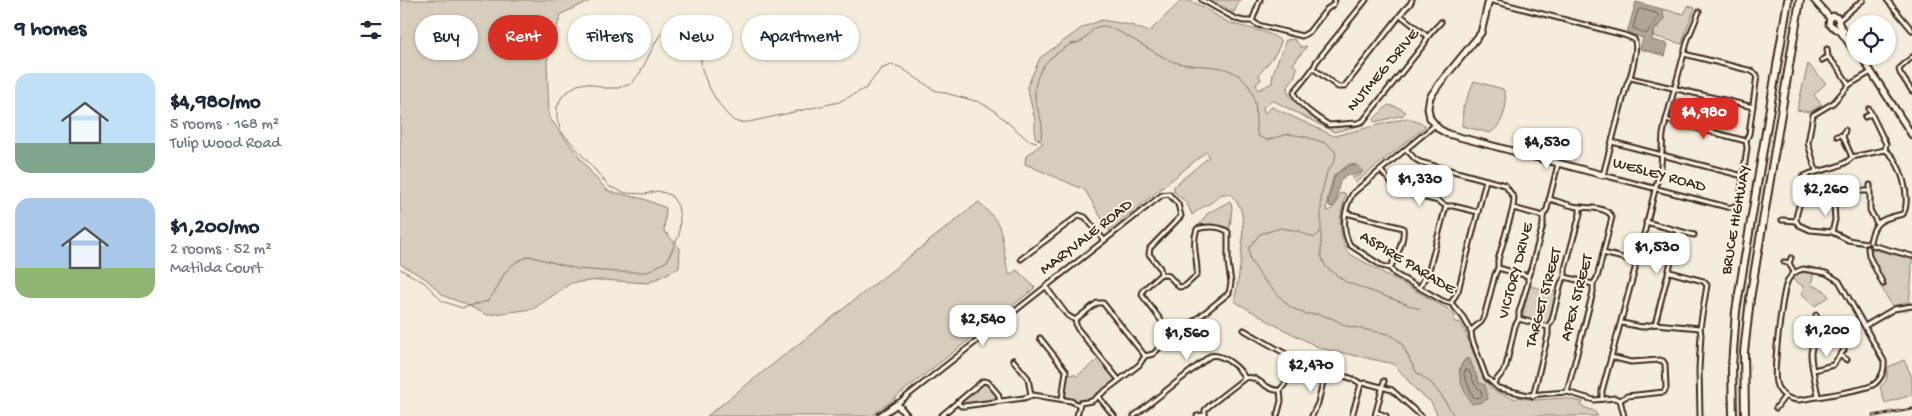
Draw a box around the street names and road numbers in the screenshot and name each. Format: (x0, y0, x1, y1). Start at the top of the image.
street label: NUTMEG DRIVE (1344, 25, 1425, 116)
street label: WESLEY ROAD (1610, 154, 1708, 198)
street label: BRUCE HIGHWAY (1718, 164, 1756, 277)
street label: MARYVALE ROAD (1037, 196, 1137, 280)
street label: VICTORY DRIVE (1495, 220, 1539, 322)
street label: ASPIRE PARADE (1356, 228, 1459, 301)
street label: TARGET STREET (1522, 245, 1568, 351)
street label: APEX STREET (1557, 252, 1599, 343)

